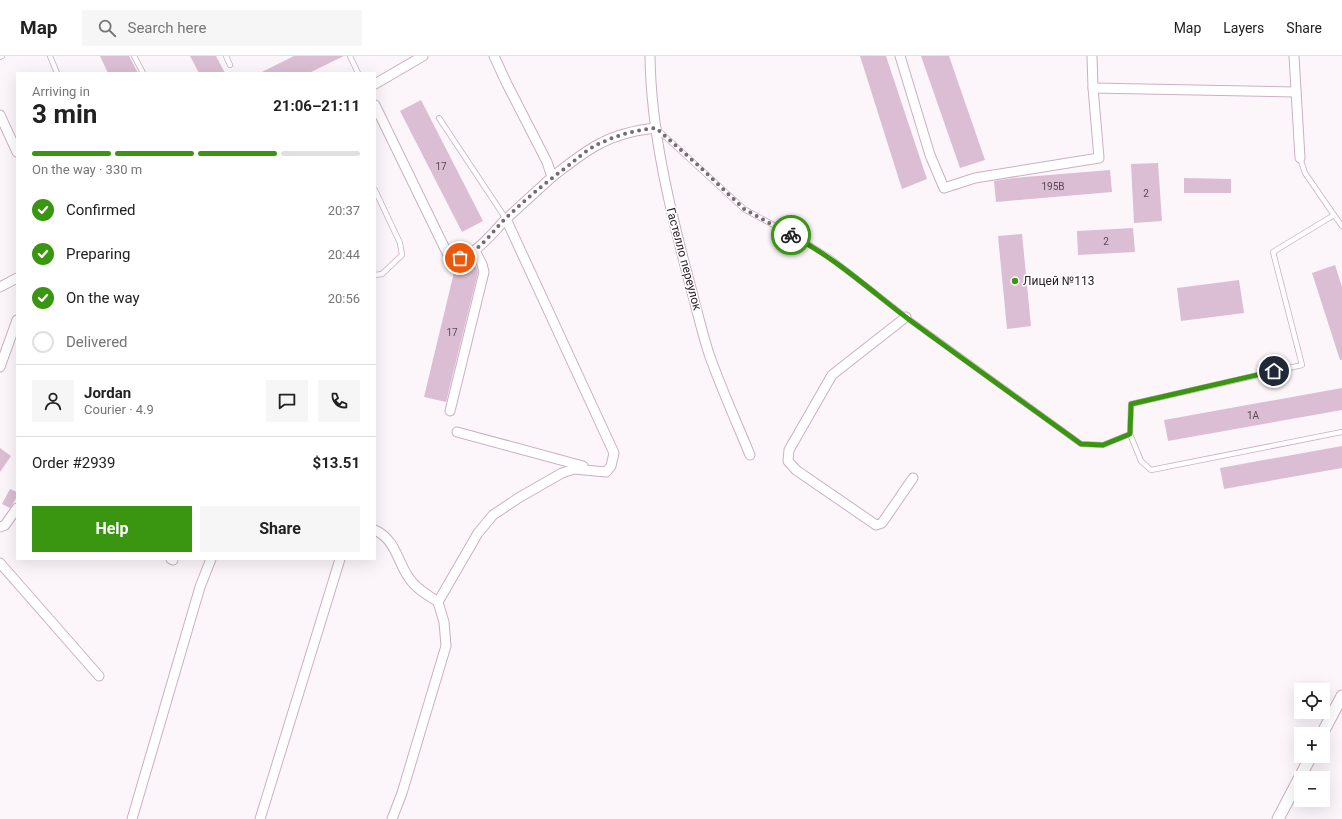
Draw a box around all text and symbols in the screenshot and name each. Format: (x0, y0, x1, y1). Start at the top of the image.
search box (82, 10, 362, 46)
text: Map (20, 16, 58, 39)
icon: search (96, 17, 118, 39)
text: Search here (128, 19, 206, 37)
text: Map (1174, 20, 1201, 36)
text: Layers (1223, 20, 1264, 36)
text: Share (1286, 20, 1322, 36)
text: Arriving in (32, 84, 90, 99)
text: 21:06–21:11 (273, 97, 360, 115)
text: 3 min (32, 99, 97, 129)
house number: 17 (435, 161, 447, 172)
text: On the way · 330 m (32, 162, 142, 177)
house number: 195В (1041, 181, 1065, 192)
house number: 2 (1143, 188, 1149, 199)
icon: check (32, 199, 54, 221)
text: Confirmed (66, 201, 136, 219)
text: 20:37 (328, 203, 360, 218)
street label: Гастелло переулок (664, 206, 705, 312)
courier (771, 215, 811, 255)
icon: bike (780, 224, 802, 246)
house number: 2 (1103, 236, 1109, 247)
pin (443, 241, 477, 275)
icon: check (32, 243, 54, 265)
text: Preparing (66, 245, 130, 263)
text: 20:44 (328, 247, 360, 262)
icon: bag (449, 247, 471, 269)
place label: Лицей №113 (1023, 274, 1094, 288)
marker: Лицей №113 (1010, 276, 1020, 286)
icon: check (32, 287, 54, 309)
text: On the way (66, 289, 140, 307)
text: 20:56 (328, 291, 360, 306)
house number: 17 (446, 327, 458, 338)
text: Delivered (66, 333, 128, 351)
pin (1257, 354, 1291, 388)
icon: home (1263, 360, 1285, 382)
button: person (32, 380, 74, 422)
button: chat (266, 380, 308, 422)
button: phone (318, 380, 360, 422)
text: Jordan (84, 384, 131, 402)
text: Courier · 4.9 (84, 402, 154, 417)
house number: 1А (1247, 410, 1260, 421)
text: Order #2939 (32, 454, 115, 472)
text: $13.51 (313, 454, 360, 472)
button: Help (32, 506, 192, 552)
button: Share (200, 506, 360, 552)
map controls (1294, 683, 1330, 807)
button: locate (1294, 683, 1330, 719)
button: + (1294, 727, 1330, 763)
button: − (1294, 771, 1330, 807)

